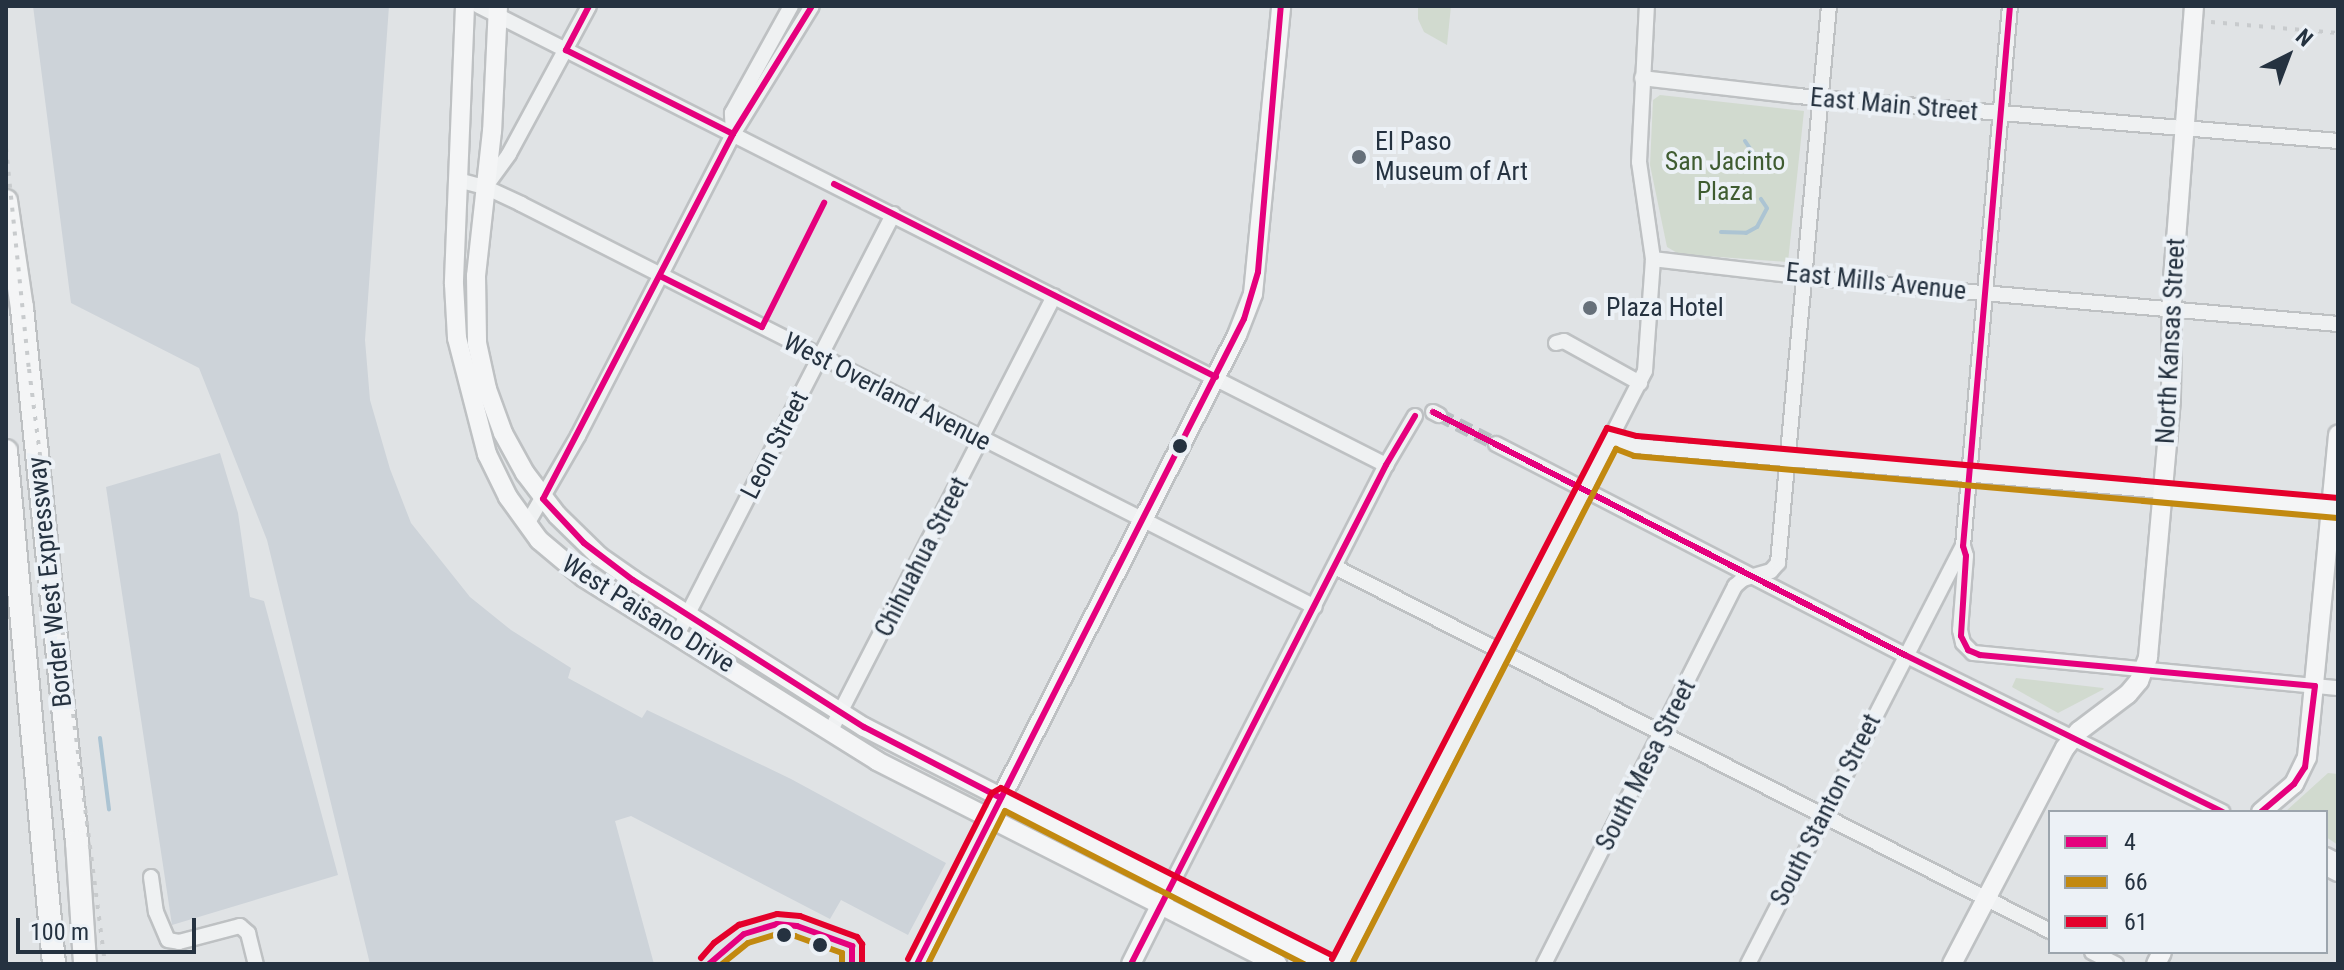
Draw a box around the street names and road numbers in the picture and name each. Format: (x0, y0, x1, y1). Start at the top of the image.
street label: East Main Street (1809, 82, 1979, 128)
street label: North Kansas Street (2150, 237, 2192, 445)
street label: East Mills Avenue (1784, 257, 1968, 307)
street label: West Overland Avenue (778, 326, 996, 458)
street label: Leon Street (735, 386, 815, 504)
street label: Border West Expressway (21, 455, 79, 709)
street label: Chihuahua Street (868, 472, 976, 642)
street label: West Paisano Drive (556, 548, 740, 680)
street label: South Mesa Street (1589, 674, 1703, 856)
street label: South Stanton Street (1764, 709, 1888, 911)

